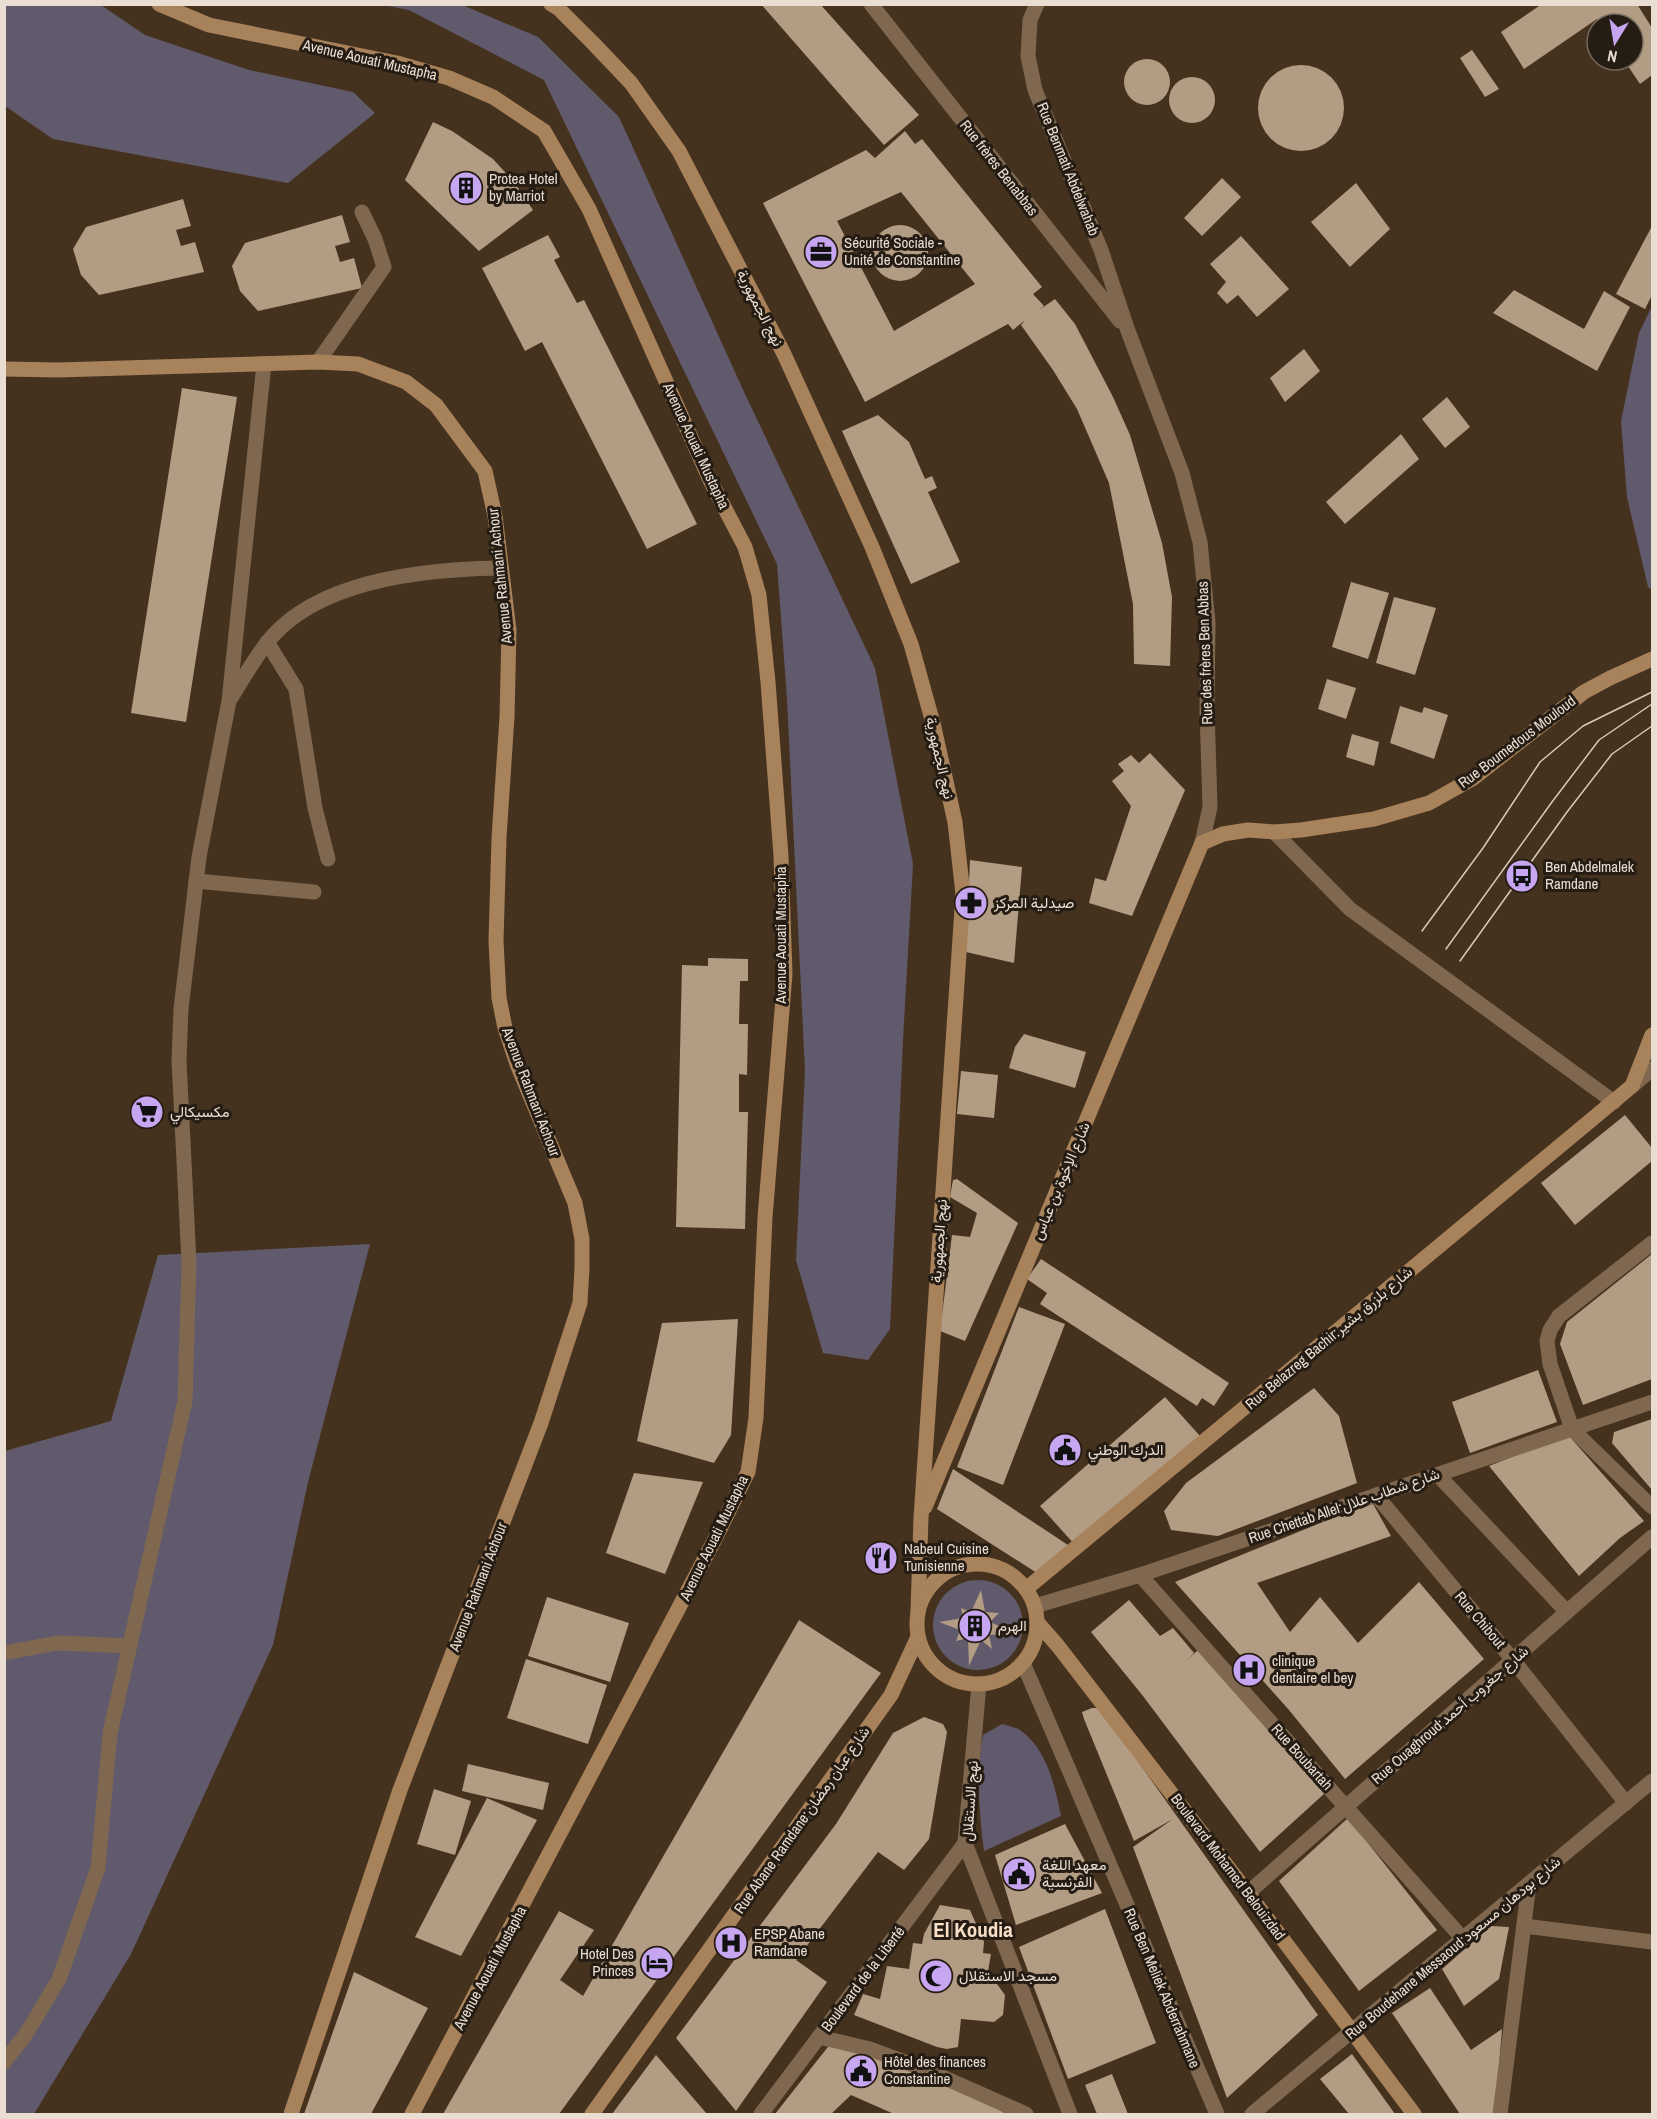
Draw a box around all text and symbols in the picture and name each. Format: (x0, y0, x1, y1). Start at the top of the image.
north arrow (1585, 12, 1645, 72)
street label: Avenue Aouati Mustapha (300, 34, 439, 85)
text: N (1605, 45, 1619, 68)
street label: Rue Benmati Abdelwahab (1032, 99, 1105, 239)
street label: Rue frères Benabbas (955, 115, 1043, 220)
place label: Protea Hotel by Marriot (489, 168, 557, 206)
building icon: Protea Hotel by Marriot (448, 170, 484, 206)
place label: Sécurité Sociale - Unité de Constantine (844, 232, 960, 270)
office icon: Sécurité Sociale - Unité de Constantine (803, 234, 839, 270)
street label: نهج الجمهورية (731, 266, 789, 350)
street label: Avenue Aouati Mustapha (658, 378, 735, 513)
street label: Avenue Rahmani Achour (482, 507, 517, 646)
street label: Rue des frères Ben Abbas (1192, 581, 1217, 725)
street label: Rue Boumedous Mouloud (1454, 690, 1580, 793)
street label: نهج الجمهورية (920, 715, 960, 801)
place label: Ben Abdelmalek Ramdane (1545, 856, 1635, 894)
bus stop icon: Ben Abdelmalek Ramdane (1504, 858, 1540, 894)
street label: Avenue Aouati Mustapha (770, 866, 791, 1005)
pharmacy icon: صيدلية المركز (953, 885, 989, 921)
place label: صيدلية المركز (993, 892, 1074, 913)
street label: Avenue Rahmani Achour (497, 1023, 566, 1159)
supermarket icon: مكسيكالي (129, 1094, 165, 1130)
place label: مكسيكالي (170, 1101, 229, 1125)
street label: شارع الإخوة بن عباس (1026, 1119, 1096, 1243)
street label: نهج الجمهورية (925, 1198, 953, 1284)
street label: Rue Belazreg Bachir;شارع بلزرق بشير (1240, 1261, 1418, 1415)
public building icon: الدرك الوطني (1047, 1432, 1083, 1468)
place label: الدرك الوطني (1088, 1439, 1164, 1463)
street label: Rue Chettab Allel;شارع شطاب علال (1245, 1463, 1443, 1549)
street label: Avenue Aouati Mustapha (674, 1471, 753, 1605)
street label: Avenue Rahmani Achour (443, 1519, 512, 1655)
place label: Nabeul Cuisine Tunisienne (904, 1538, 989, 1576)
restaurant icon: Nabeul Cuisine Tunisienne (863, 1540, 899, 1576)
street label: Rue Chibout (1450, 1586, 1511, 1653)
building icon: الهرم (957, 1608, 993, 1644)
place label: الهرم (998, 1615, 1027, 1636)
street label: Rue Ouaghroud;شارع جغروب أحمد (1367, 1640, 1534, 1790)
place label: clinique dentaire el bey (1272, 1650, 1354, 1688)
hospital icon: clinique dentaire el bey (1231, 1652, 1267, 1688)
street label: Rue Boubartah (1267, 1719, 1338, 1794)
street label: Rue Abane Ramdane;شارع عبان رمضان (729, 1722, 875, 1918)
street label: نهج الاستقلال (956, 1760, 984, 1842)
street label: Boulevard Mohamed Belouizdad (1166, 1789, 1290, 1944)
street label: Rue Boudehane Messaoud;شارع بودهان مسعود (1340, 1851, 1566, 2045)
place label: معهد اللغة الفرنسية (1042, 1854, 1106, 1892)
public building icon: معهد اللغة الفرنسية (1001, 1856, 1037, 1892)
street label: Avenue Aouati Mustapha (448, 1902, 531, 2034)
street label: Rue Ben Meliek Abderrahmane (1119, 1905, 1206, 2071)
district label: El Koudia (933, 1915, 1013, 1944)
street label: Boulevard de la Liberté (816, 1921, 909, 2036)
place label: EPSP Abane Ramdane (754, 1923, 825, 1961)
hospital icon: EPSP Abane Ramdane (713, 1925, 749, 1961)
place label: Hotel Des Princes (580, 1943, 634, 1981)
hotel icon: Hotel Des Princes (639, 1945, 675, 1981)
mosque icon: مسجد الاستقلال (918, 1958, 954, 1994)
place label: مسجد الاستقلال (959, 1965, 1057, 1986)
place label: Hôtel des finances Constantine (884, 2051, 986, 2089)
public building icon: Hôtel des finances Constantine (843, 2053, 879, 2089)

